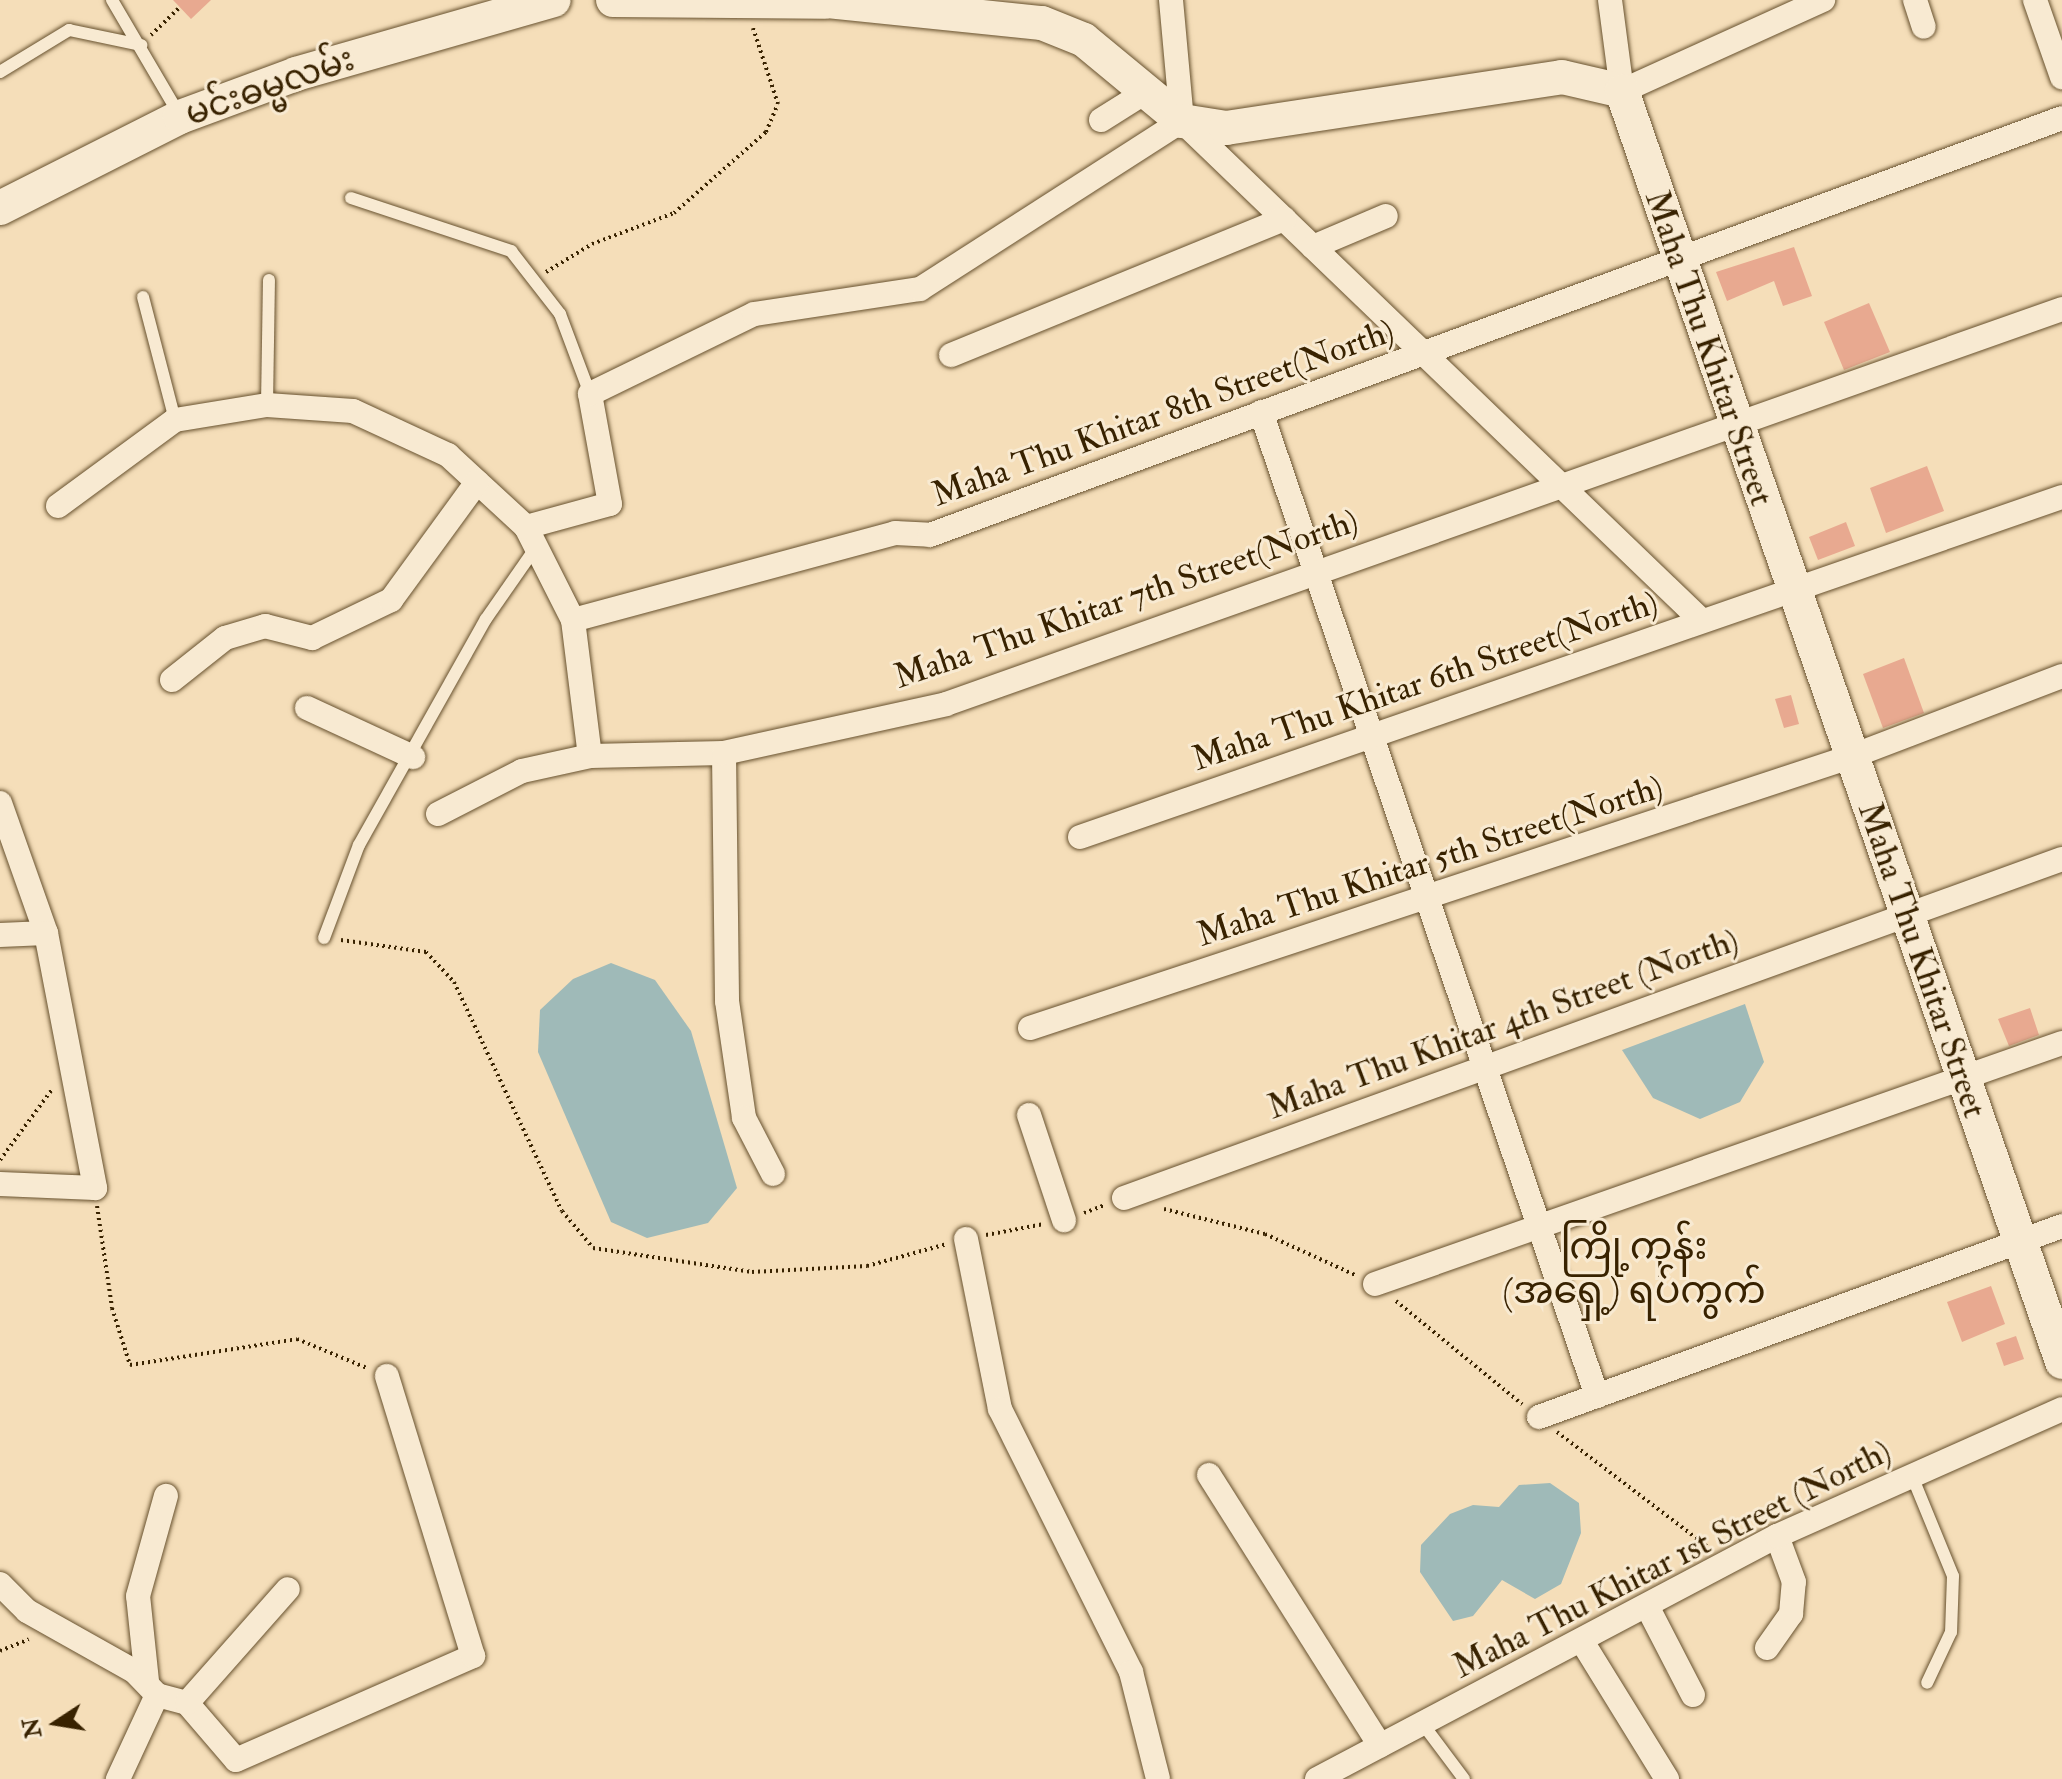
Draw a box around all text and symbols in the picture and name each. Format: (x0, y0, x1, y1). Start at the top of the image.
street label: မင်းဓမ္မလမ်း (180, 39, 360, 135)
street label: Maha Thu Khitar Street (1636, 185, 1782, 511)
street label: Maha Thu Khitar 8th Street(North) (927, 310, 1399, 516)
street label: Maha Thu Khitar 7th Street(North) (889, 500, 1363, 698)
street label: Maha Thu Khitar 6th Street(North) (1187, 582, 1663, 780)
street label: Maha Thu Khitar 5th Street(North) (1192, 766, 1668, 956)
street label: Maha Thu Khitar Street (1849, 797, 1995, 1123)
street label: Maha Thu Khitar 4th Street (North) (1262, 920, 1744, 1128)
district label: ကြို့ကုန်း (အရှေ့) ရပ်ကွက် (1502, 1225, 1766, 1314)
street label: Maha Thu Khitar 1st Street (North) (1446, 1431, 1898, 1687)
north arrow (16, 1683, 96, 1763)
text: N (17, 1715, 48, 1741)

